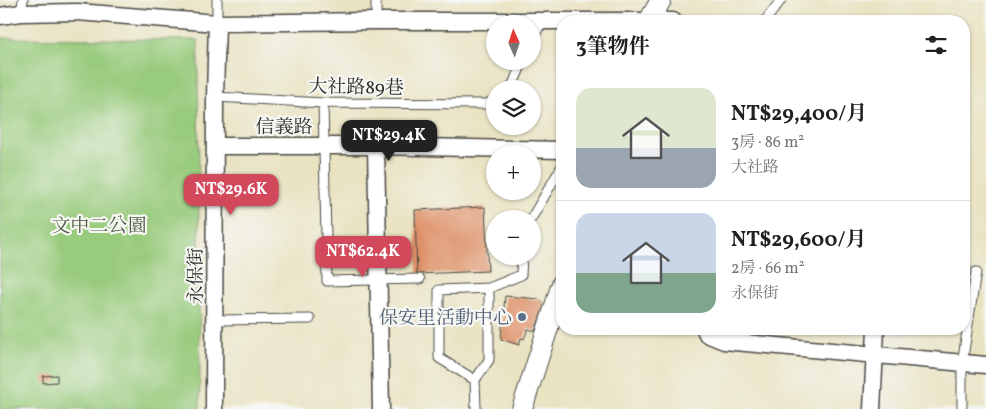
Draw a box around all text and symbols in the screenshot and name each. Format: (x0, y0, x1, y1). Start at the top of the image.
north arrow (486, 15, 541, 70)
map controls (486, 15, 541, 265)
icon: filters (922, 31, 950, 59)
text: 3筆物件 (576, 33, 650, 62)
street label: 大社路89巷 (308, 74, 404, 102)
button: layers (486, 80, 541, 135)
text: NT$29,400/月 (731, 100, 867, 129)
icon: home (616, 108, 676, 168)
street label: 信義路 (255, 115, 313, 141)
pin: NT$29.4K (337, 120, 441, 162)
text: NT$29.4K (352, 125, 426, 147)
text: 3房 · 86 m² (731, 132, 804, 154)
button: + (486, 145, 541, 200)
text: 大社路 (731, 157, 779, 179)
pin: NT$29.6K (179, 174, 283, 216)
text: NT$29.6K (195, 179, 267, 201)
button: − (486, 210, 541, 265)
park label: 文中二公園 (51, 214, 147, 240)
text: NT$29,600/月 (731, 226, 866, 255)
icon: home (616, 233, 676, 293)
pin: NT$62.4K (311, 236, 415, 278)
text: NT$62.4K (326, 241, 400, 263)
street label: 永保街 (184, 247, 210, 305)
text: 2房 · 66 m² (731, 258, 805, 280)
text: 永保街 (731, 283, 779, 305)
place label: 保安里活動中心 (379, 306, 512, 332)
marker: 保安里活動中心 (516, 311, 528, 323)

